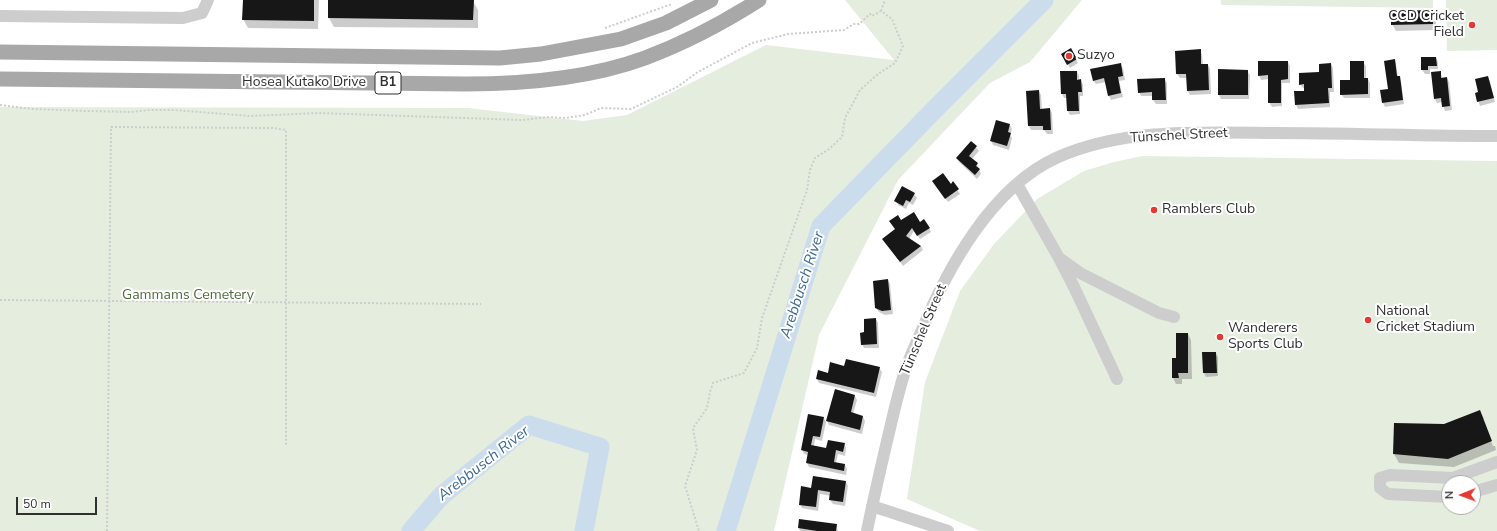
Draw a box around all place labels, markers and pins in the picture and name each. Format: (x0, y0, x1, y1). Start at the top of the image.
place label: CCD Cricket Field (1388, 9, 1464, 42)
marker: CCD Cricket Field (1467, 20, 1477, 30)
place label: Suzyo (1077, 48, 1115, 64)
marker: Suzyo (1064, 51, 1074, 61)
place label: Ramblers Club (1162, 202, 1255, 218)
marker: Ramblers Club (1149, 205, 1159, 215)
place label: National Cricket Stadium (1376, 304, 1475, 336)
marker: National Cricket Stadium (1363, 315, 1373, 325)
place label: Wanderers Sports Club (1228, 321, 1303, 354)
marker: Wanderers Sports Club (1215, 332, 1225, 342)

